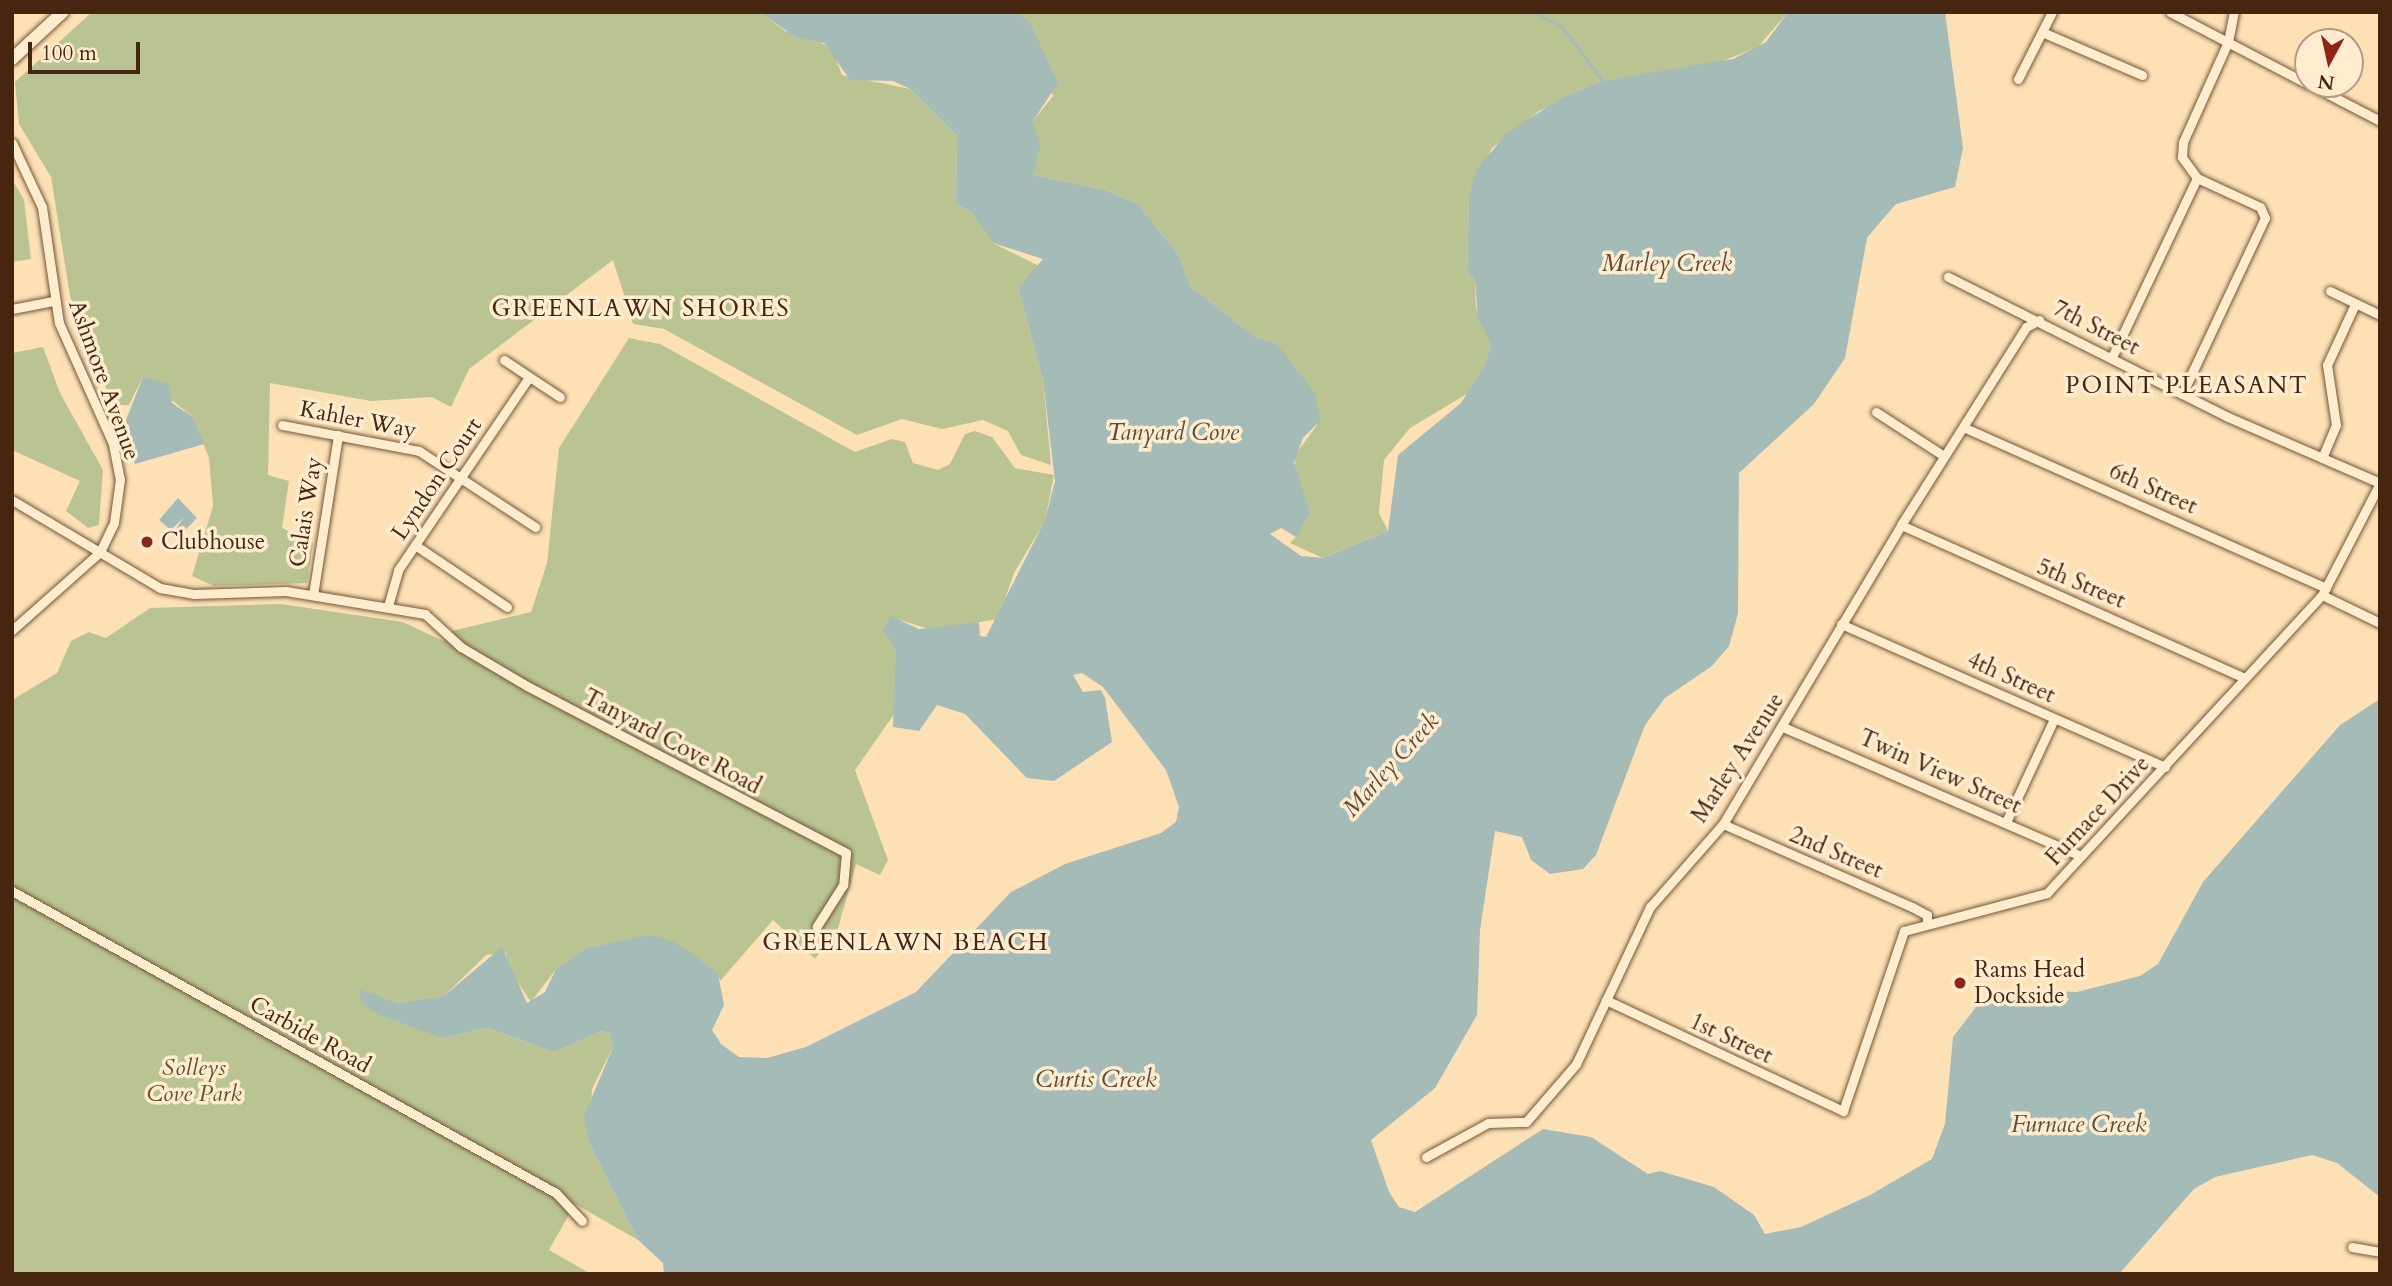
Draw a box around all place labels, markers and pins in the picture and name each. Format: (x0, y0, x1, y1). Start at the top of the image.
place label: Clubhouse (161, 528, 265, 556)
marker: Clubhouse (139, 534, 155, 550)
place label: Rams Head Dockside (1974, 956, 2085, 1010)
marker: Rams Head Dockside (1952, 975, 1968, 991)

